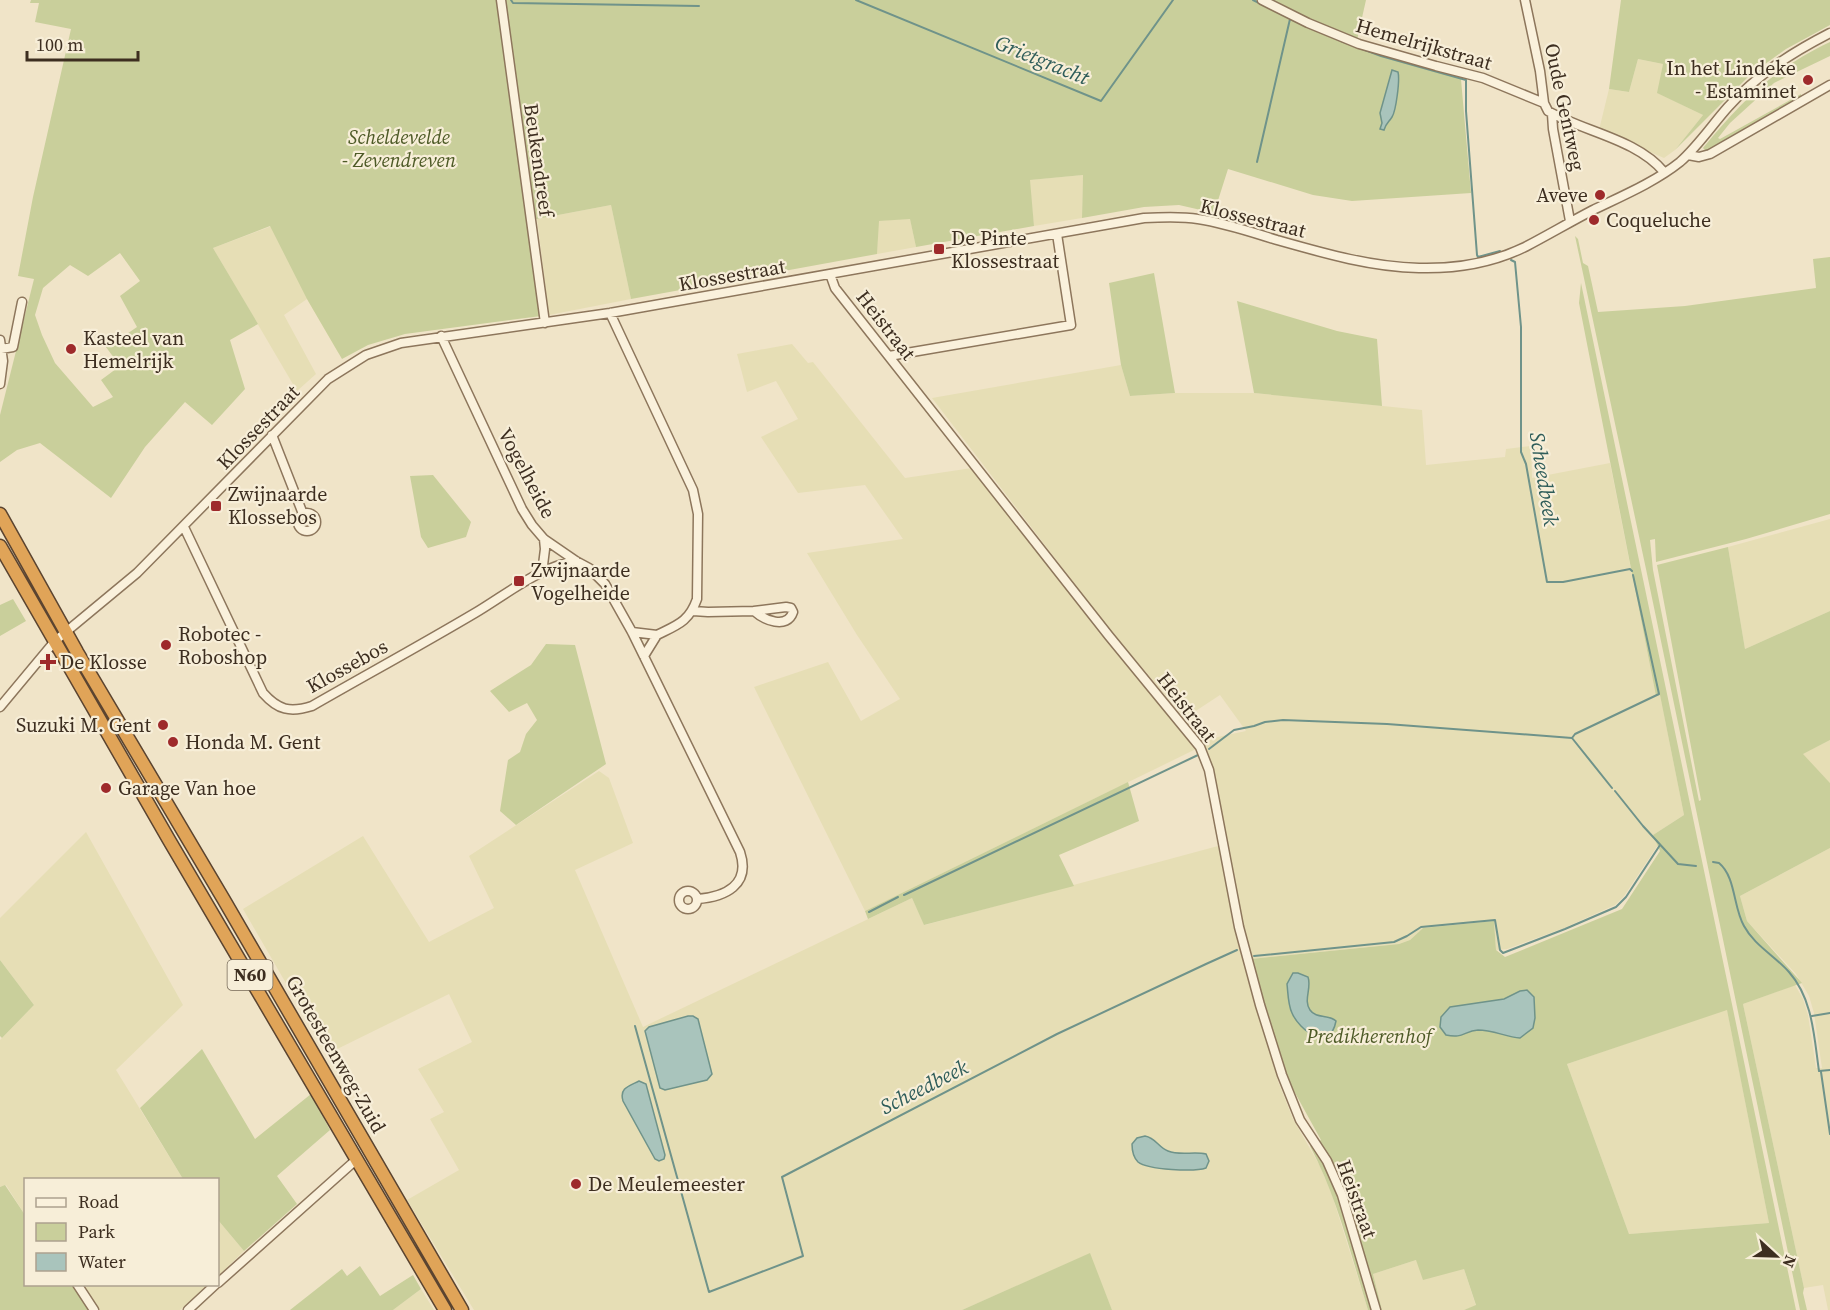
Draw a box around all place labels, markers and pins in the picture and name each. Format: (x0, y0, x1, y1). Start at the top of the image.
place label: In het Lindeke - Estaminet (1666, 54, 1796, 105)
marker: In het Lindeke - Estaminet (1801, 73, 1815, 87)
place label: Aveve (1536, 181, 1588, 209)
marker: Aveve (1593, 188, 1607, 202)
place label: Coqueluche (1606, 206, 1711, 234)
marker: Coqueluche (1587, 213, 1601, 227)
place label: De Pinte Klossestraat (951, 224, 1060, 275)
marker: De Pinte Klossestraat (932, 242, 946, 256)
place label: Kasteel van Hemelrijk (83, 324, 184, 375)
marker: Kasteel van Hemelrijk (64, 342, 78, 356)
place label: Zwijnaarde Klossebos (228, 480, 327, 531)
marker: Zwijnaarde Klossebos (209, 499, 223, 513)
place label: Zwijnaarde Vogelheide (531, 556, 630, 607)
marker: Zwijnaarde Vogelheide (512, 574, 526, 588)
place label: Robotec - Roboshop (178, 620, 267, 671)
marker: Robotec - Roboshop (159, 638, 173, 652)
place label: De Klosse (60, 648, 147, 676)
marker: De Klosse (41, 655, 55, 669)
place label: Suzuki M. Gent (16, 711, 151, 739)
marker: Suzuki M. Gent (156, 718, 170, 732)
place label: Honda M. Gent (185, 728, 321, 756)
marker: Honda M. Gent (166, 735, 180, 749)
place label: Garage Van hoe (118, 774, 256, 802)
marker: Garage Van hoe (99, 781, 113, 795)
place label: De Meulemeester (588, 1170, 746, 1198)
marker: De Meulemeester (569, 1177, 583, 1191)

